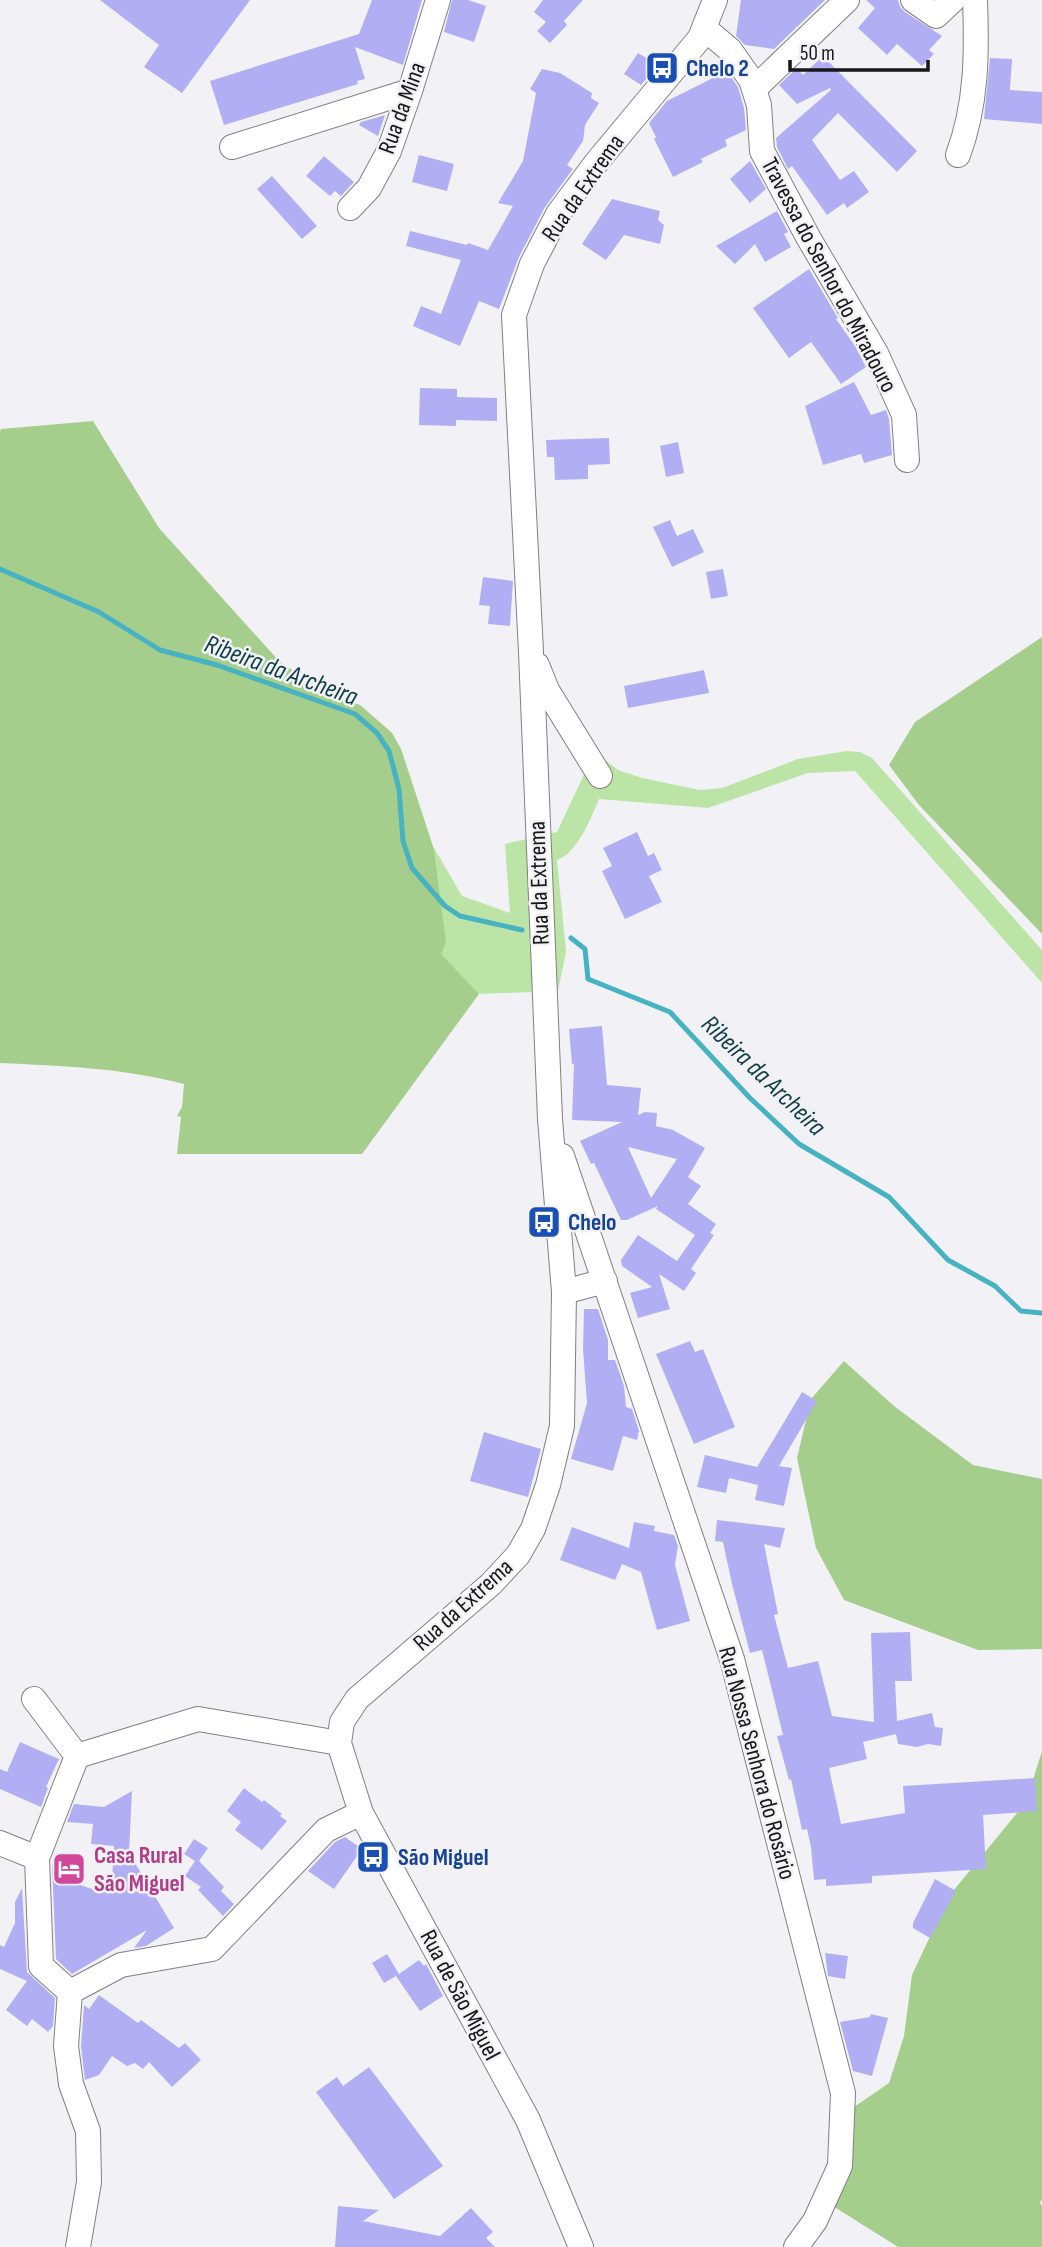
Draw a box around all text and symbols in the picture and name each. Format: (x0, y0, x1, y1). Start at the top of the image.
scale bar (790, 28, 928, 72)
text: 50 m (800, 41, 835, 66)
bus stop icon: Chelo 2 (643, 49, 681, 87)
place label: Chelo 2 (686, 54, 749, 83)
street label: Rua da Mina (372, 58, 432, 158)
street label: Rua da Extrema (536, 129, 630, 247)
street label: Travessa do Senhor do Miradouro (755, 153, 903, 397)
water label: Ribeira da Archeira (200, 629, 362, 713)
street label: Rua da Extrema (522, 820, 556, 946)
water label: Ribeira da Archeira (695, 1009, 832, 1143)
bus stop icon: Chelo (525, 1203, 563, 1241)
place label: Chelo (568, 1208, 617, 1237)
street label: Rua da Extrema (407, 1553, 519, 1657)
street label: Rua Nossa Senhora do Rosário (712, 1643, 802, 1883)
bus stop icon: São Miguel (354, 1838, 392, 1876)
place label: Casa Rural São Miguel (94, 1841, 185, 1898)
place label: São Miguel (398, 1843, 489, 1872)
hotel icon: Casa Rural São Miguel (50, 1850, 88, 1888)
street label: Rua de São Miguel (414, 1925, 506, 2065)

